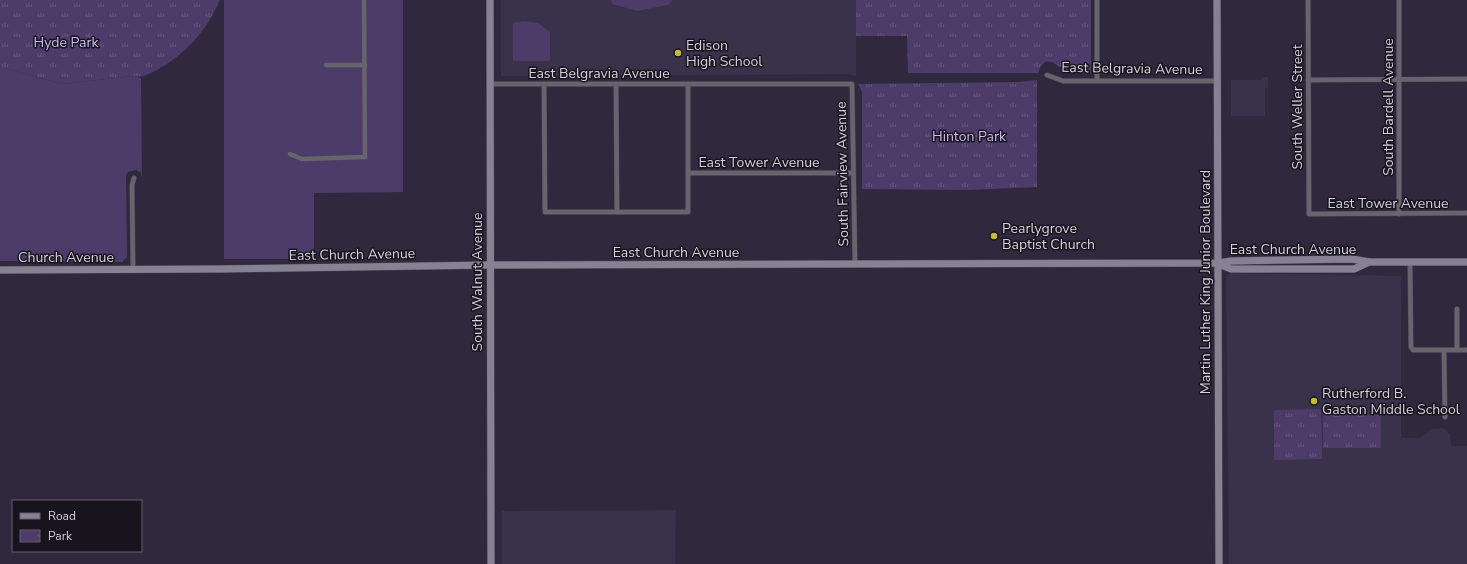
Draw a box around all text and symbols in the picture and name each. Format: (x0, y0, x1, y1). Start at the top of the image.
park label: Hyde Park (34, 33, 99, 52)
place label: Edison High School (686, 36, 763, 71)
street label: South Bardell Avenue (1379, 38, 1398, 176)
street label: South Weller Street (1288, 44, 1307, 170)
marker: Edison High School (673, 48, 683, 58)
street label: East Belgravia Avenue (1061, 58, 1203, 79)
street label: East Belgravia Avenue (528, 64, 670, 83)
street label: South Fairview Avenue (832, 101, 853, 247)
park label: Hinton Park (932, 127, 1007, 146)
street label: East Tower Avenue (698, 153, 820, 172)
street label: Martin Luther King Junior Boulevard (1196, 170, 1215, 394)
street label: East Tower Avenue (1327, 194, 1449, 213)
street label: South Walnut Avenue (468, 213, 487, 351)
place label: Pearlygrove Baptist Church (1002, 219, 1095, 254)
marker: Pearlygrove Baptist Church (989, 231, 999, 241)
street label: East Church Avenue (1230, 240, 1356, 259)
street label: East Church Avenue (613, 243, 739, 262)
street label: East Church Avenue (289, 244, 415, 265)
street label: Church Avenue (18, 248, 114, 267)
place label: Rutherford B. Gaston Middle School (1322, 384, 1461, 419)
marker: Rutherford B. Gaston Middle School (1309, 396, 1319, 406)
legend (12, 500, 142, 552)
text: Road (48, 508, 76, 524)
text: Park (48, 528, 73, 544)

